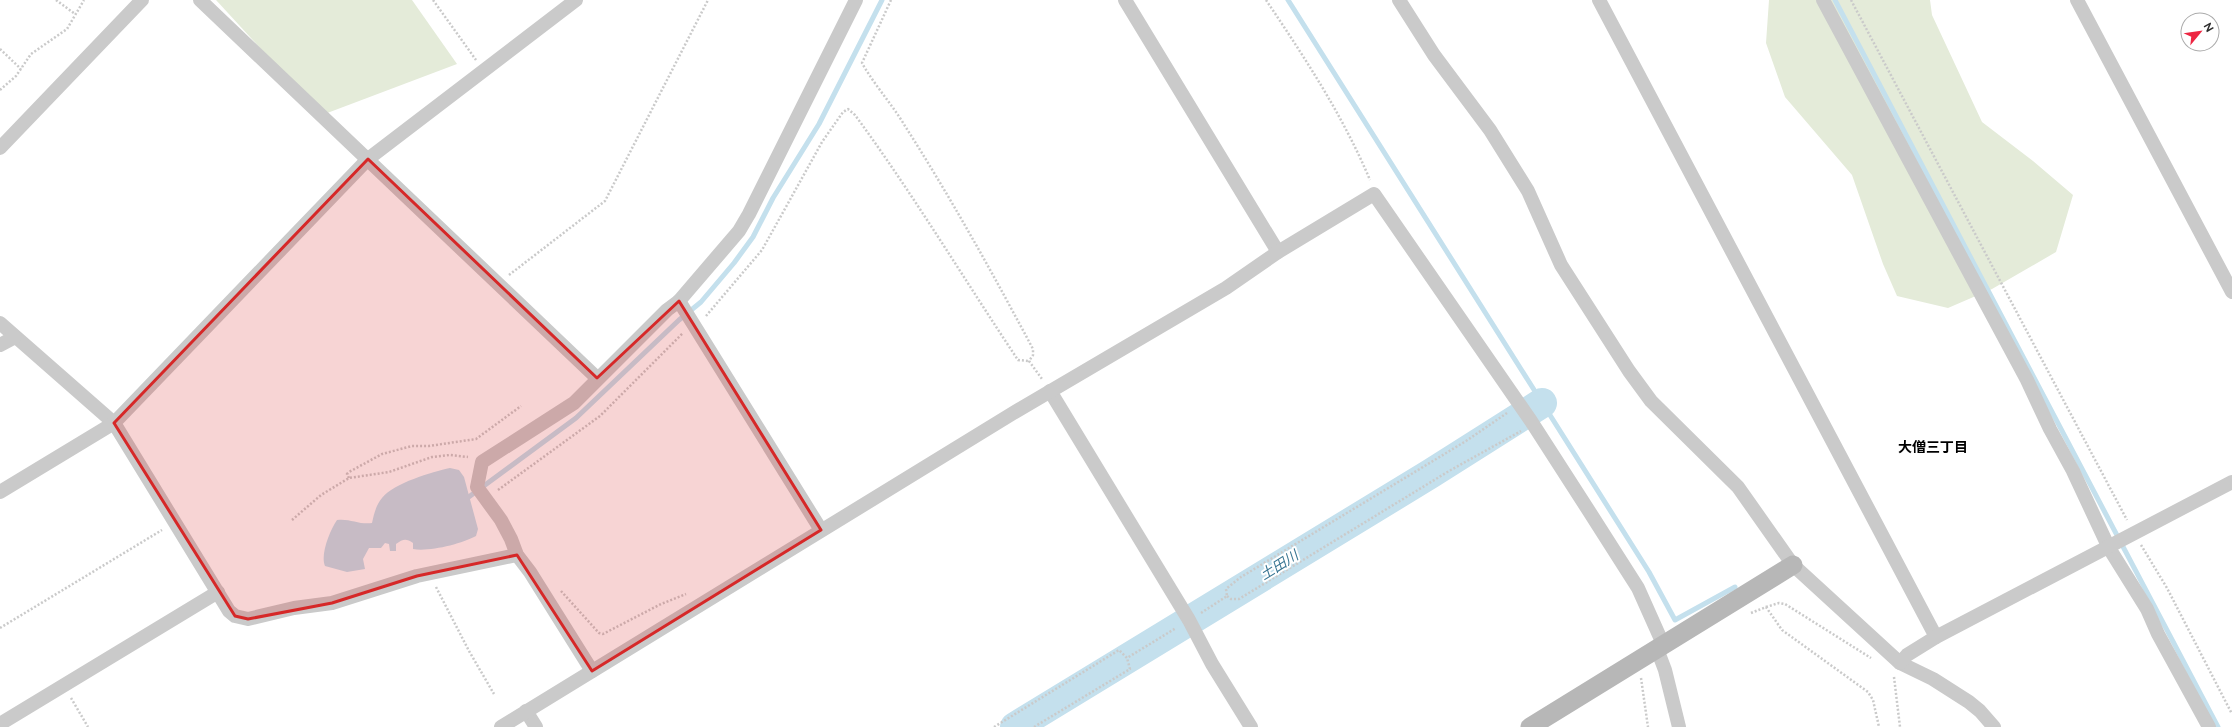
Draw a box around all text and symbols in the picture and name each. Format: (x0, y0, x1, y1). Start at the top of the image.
north arrow (2180, 12, 2220, 52)
text: N (2201, 21, 2216, 34)
district label: 大僧三丁目 (1898, 439, 1968, 455)
water label: 土田川 (1257, 546, 1303, 583)

